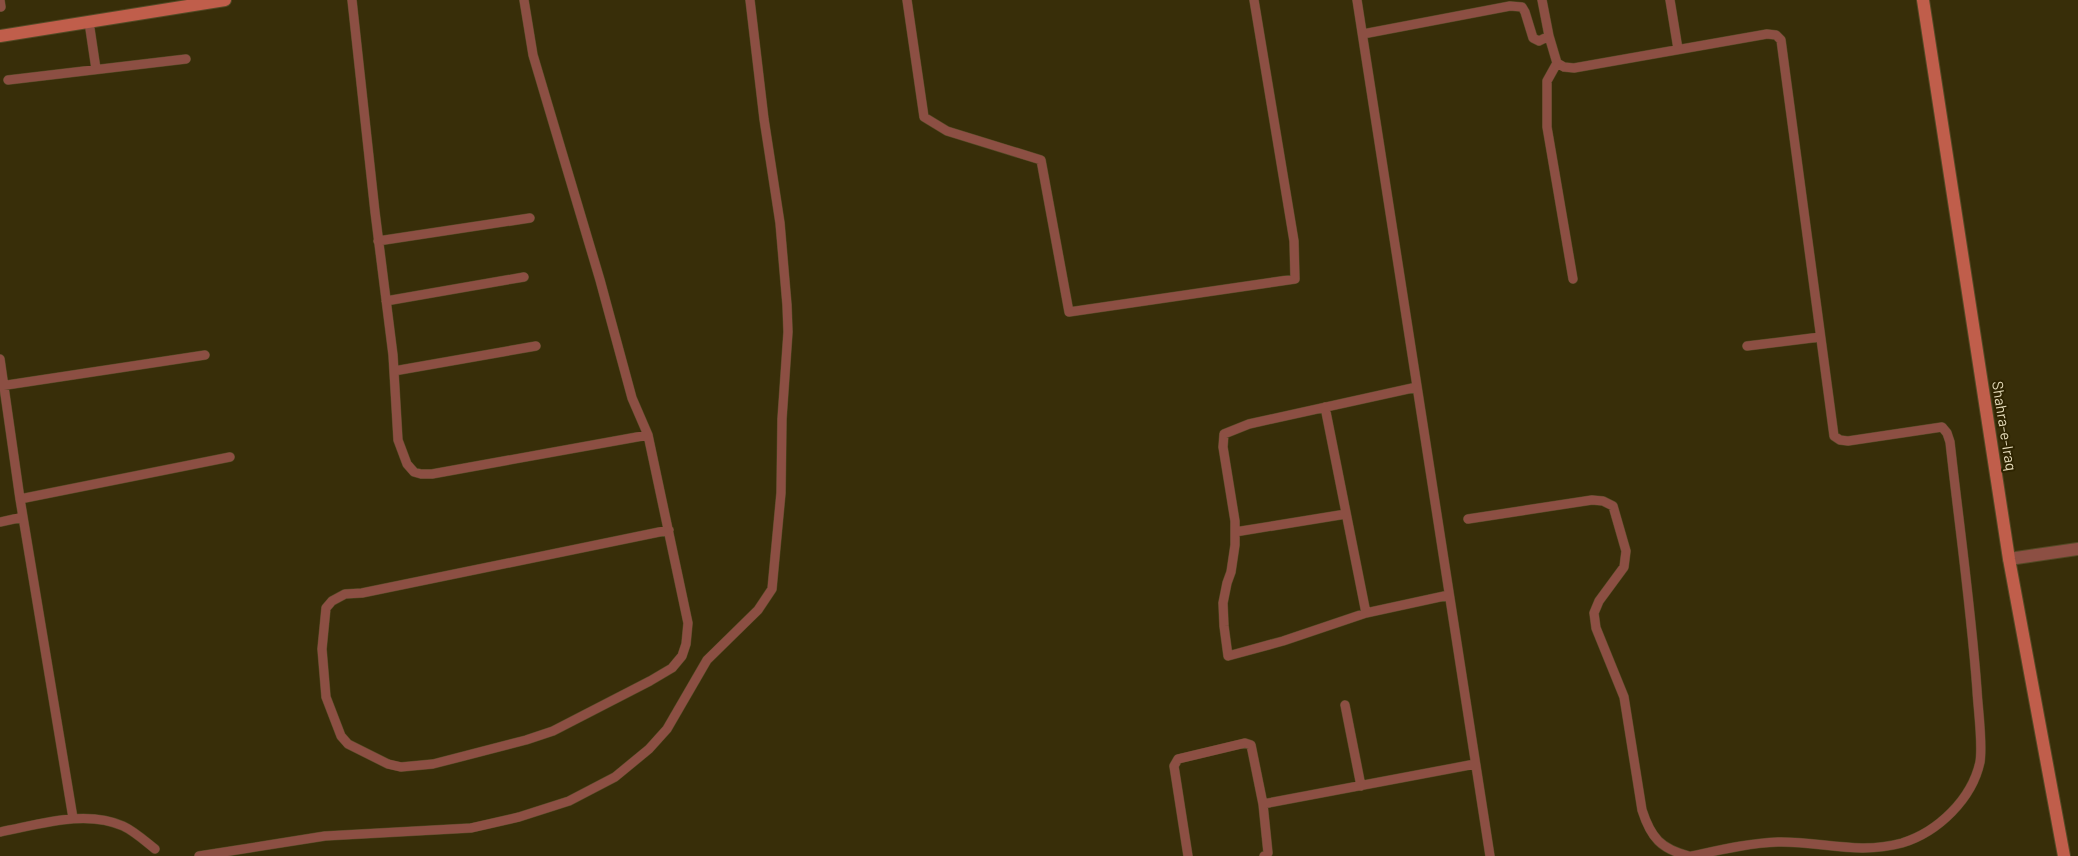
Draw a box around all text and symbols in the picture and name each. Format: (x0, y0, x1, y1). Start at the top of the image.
street label: Shahra-e-Iraq (1989, 380, 2021, 472)

